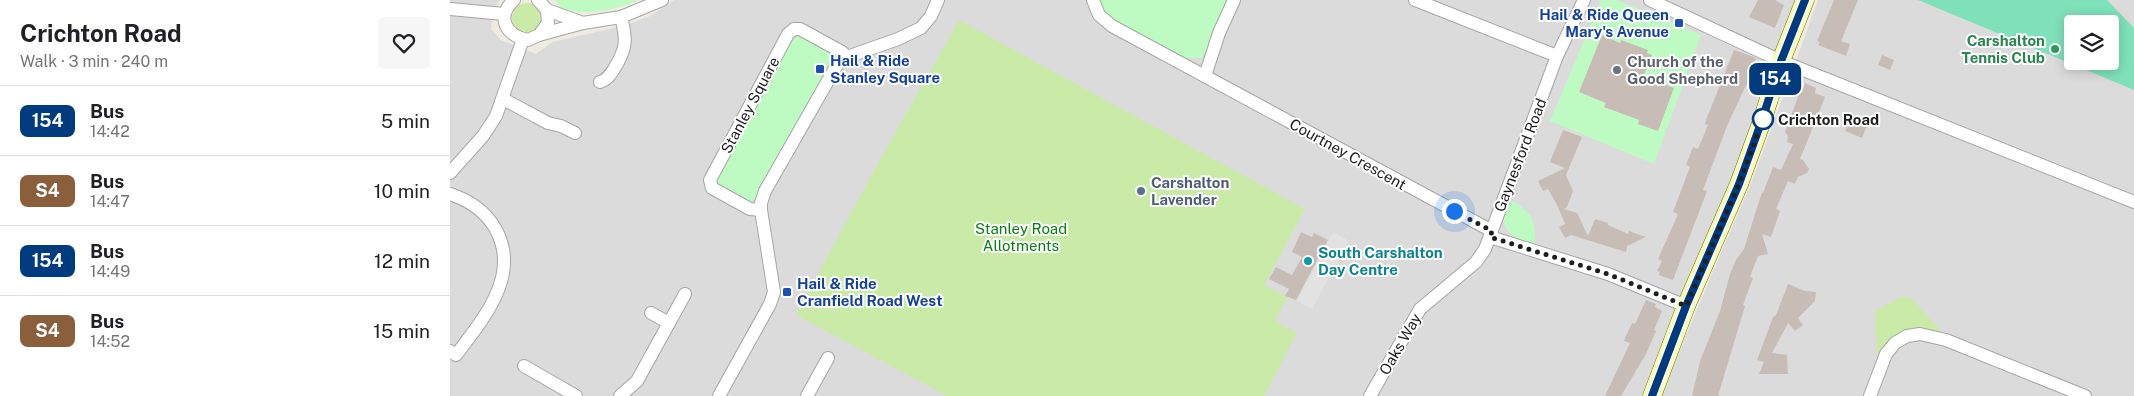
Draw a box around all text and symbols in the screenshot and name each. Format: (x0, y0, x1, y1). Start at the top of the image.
place label: Hail & Ride Queen Mary's Avenue (1539, 6, 1669, 40)
map controls (2064, 15, 2119, 70)
button: layers (2064, 15, 2119, 70)
button: heart (378, 17, 430, 69)
marker: Hail & Ride Queen Mary's Avenue (1673, 17, 1685, 29)
text: Crichton Road (20, 19, 182, 47)
place label: Carshalton Tennis Club (1962, 32, 2045, 66)
marker: Carshalton Tennis Club (2049, 43, 2061, 55)
text: Walk · 3 min · 240 m (20, 52, 168, 71)
place label: Hail & Ride Stanley Square (830, 52, 940, 86)
place label: Church of the Good Shepherd (1627, 53, 1738, 87)
street label: Stanley Square (717, 54, 783, 156)
marker: Hail & Ride Stanley Square (814, 63, 826, 75)
line badge: 154 (1746, 63, 1804, 95)
marker: Church of the Good Shepherd (1611, 64, 1623, 76)
text: 154 (1759, 68, 1791, 89)
street label: Gaynesford Road (1491, 96, 1549, 214)
text: Bus (90, 100, 124, 122)
marker: Crichton Road (1752, 108, 1774, 130)
text: 154 (32, 110, 63, 131)
text: 5 min (381, 110, 430, 132)
place label: Crichton Road (1778, 111, 1879, 128)
street label: Courtney Crescent (1287, 115, 1409, 193)
text: 14:42 (90, 122, 130, 141)
text: Bus (90, 170, 124, 192)
place label: Carshalton Lavender (1151, 174, 1229, 208)
text: S4 (35, 180, 60, 201)
text: 10 min (374, 180, 430, 202)
marker: Carshalton Lavender (1135, 185, 1147, 197)
text: 14:47 (90, 192, 130, 211)
your location (1442, 199, 1467, 224)
park label: Stanley Road Allotments (975, 220, 1067, 254)
text: Bus (90, 240, 124, 262)
place label: South Carshalton Day Centre (1318, 244, 1443, 278)
text: 154 (32, 250, 63, 271)
text: 12 min (374, 250, 430, 272)
marker: South Carshalton Day Centre (1302, 255, 1314, 267)
text: 14:49 (90, 262, 130, 281)
place label: Hail & Ride Cranfield Road West (797, 275, 942, 309)
marker: Hail & Ride Cranfield Road West (781, 286, 793, 298)
text: Bus (90, 310, 124, 332)
street label: Oaks Way (1376, 310, 1424, 378)
text: S4 (35, 320, 60, 341)
text: 15 min (373, 320, 430, 342)
text: 14:52 (90, 332, 130, 351)

